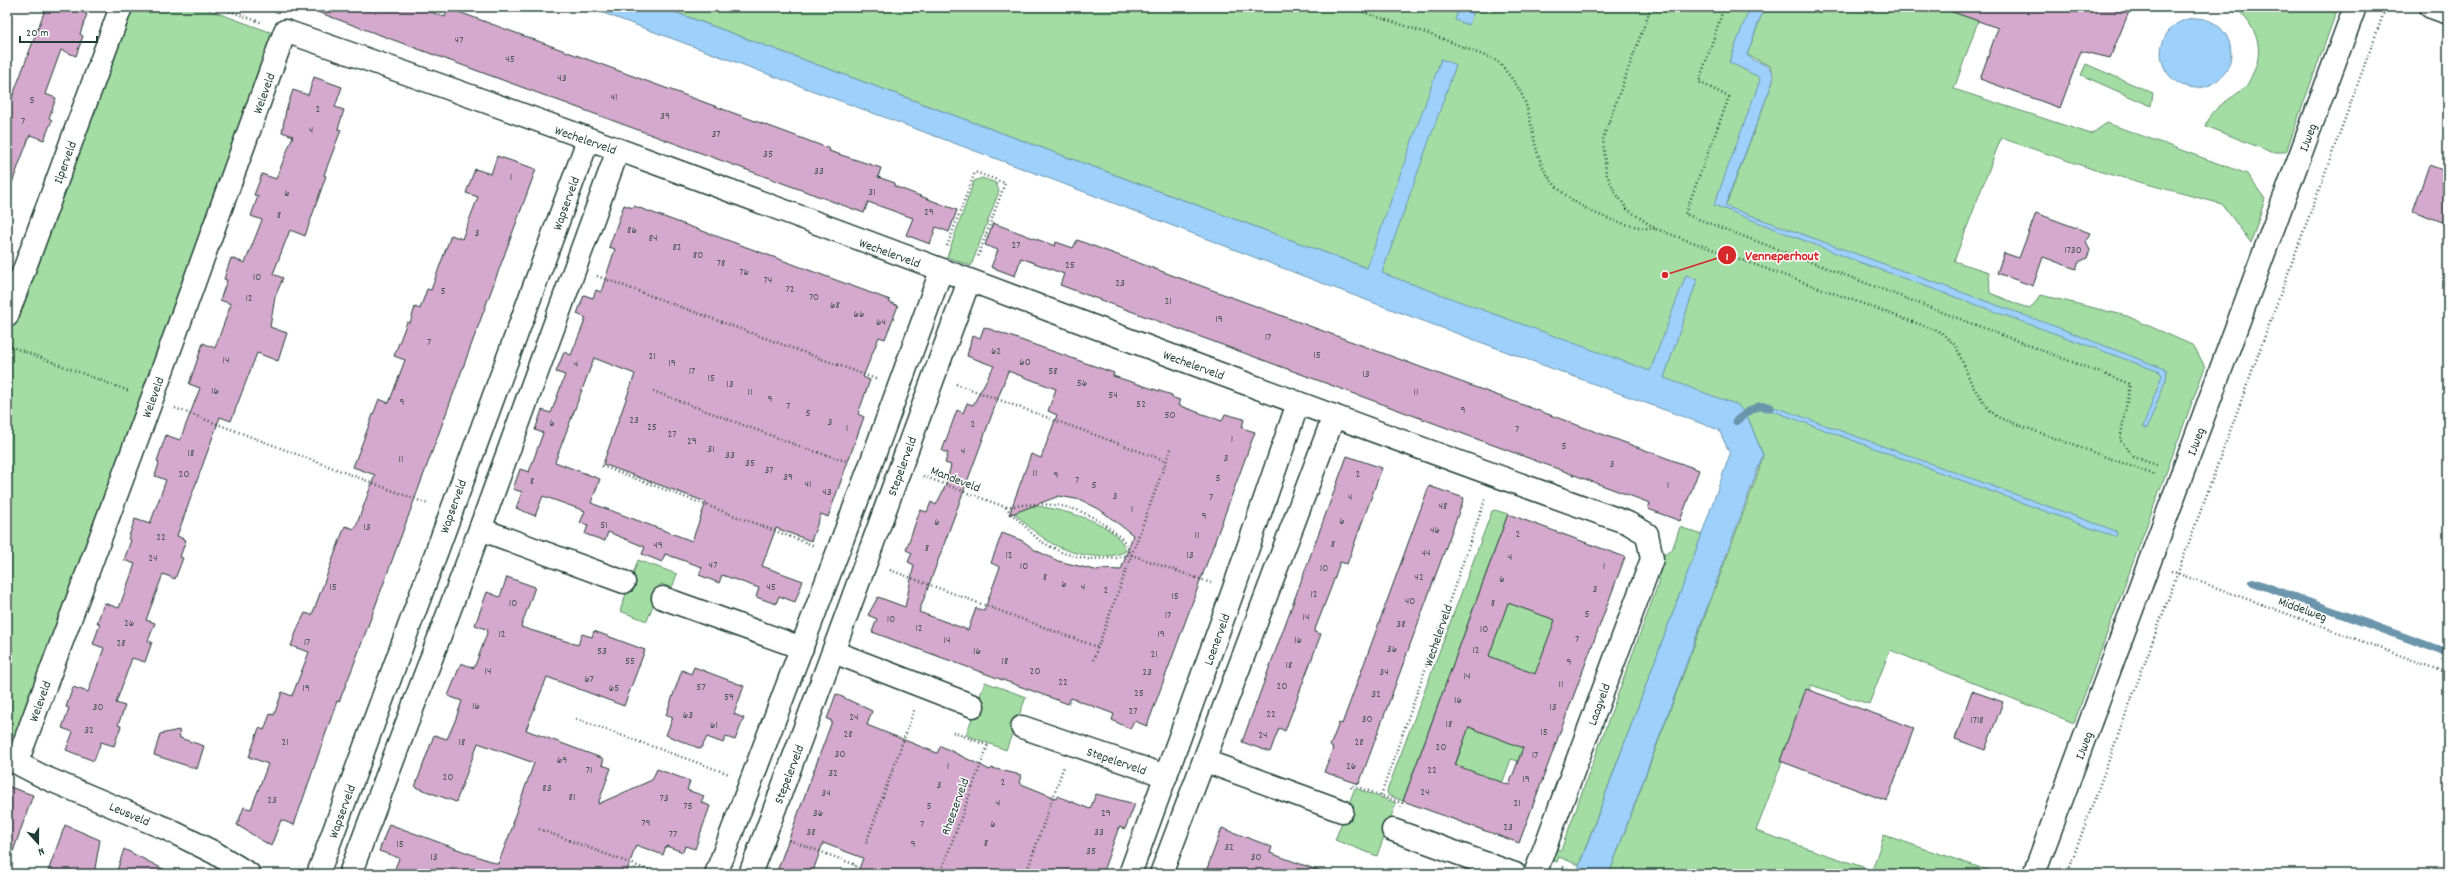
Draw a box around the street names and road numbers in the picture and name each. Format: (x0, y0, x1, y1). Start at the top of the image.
street label: Weleveld (249, 71, 282, 117)
street label: IJweg (2296, 121, 2323, 155)
street label: Wechelerveld (552, 122, 619, 161)
street label: Ilperveld (50, 139, 83, 187)
street label: Wapserveld (549, 174, 586, 233)
street label: Wechelerveld (856, 234, 922, 274)
street label: Wechelerveld (1160, 346, 1226, 386)
street label: Weleveld (138, 375, 171, 421)
street label: IJweg (2184, 425, 2211, 459)
street label: Stepelerveld (884, 435, 923, 499)
street label: Mandeveld (927, 462, 983, 498)
street label: Wapserveld (436, 477, 473, 536)
street label: Middelweg (2275, 593, 2330, 628)
street label: Wechelerveld (1420, 602, 1459, 669)
street label: Loenerveld (1200, 611, 1236, 668)
street label: Weleveld (25, 679, 58, 725)
street label: Laagveld (1584, 681, 1617, 729)
street label: IJweg (2072, 729, 2099, 763)
street label: Stepelerveld (770, 743, 810, 807)
street label: Stepelerveld (1084, 743, 1149, 781)
street label: Rheezerveld (937, 776, 975, 838)
street label: Wapserveld (325, 782, 362, 841)
street label: Leusveld (106, 798, 152, 832)

